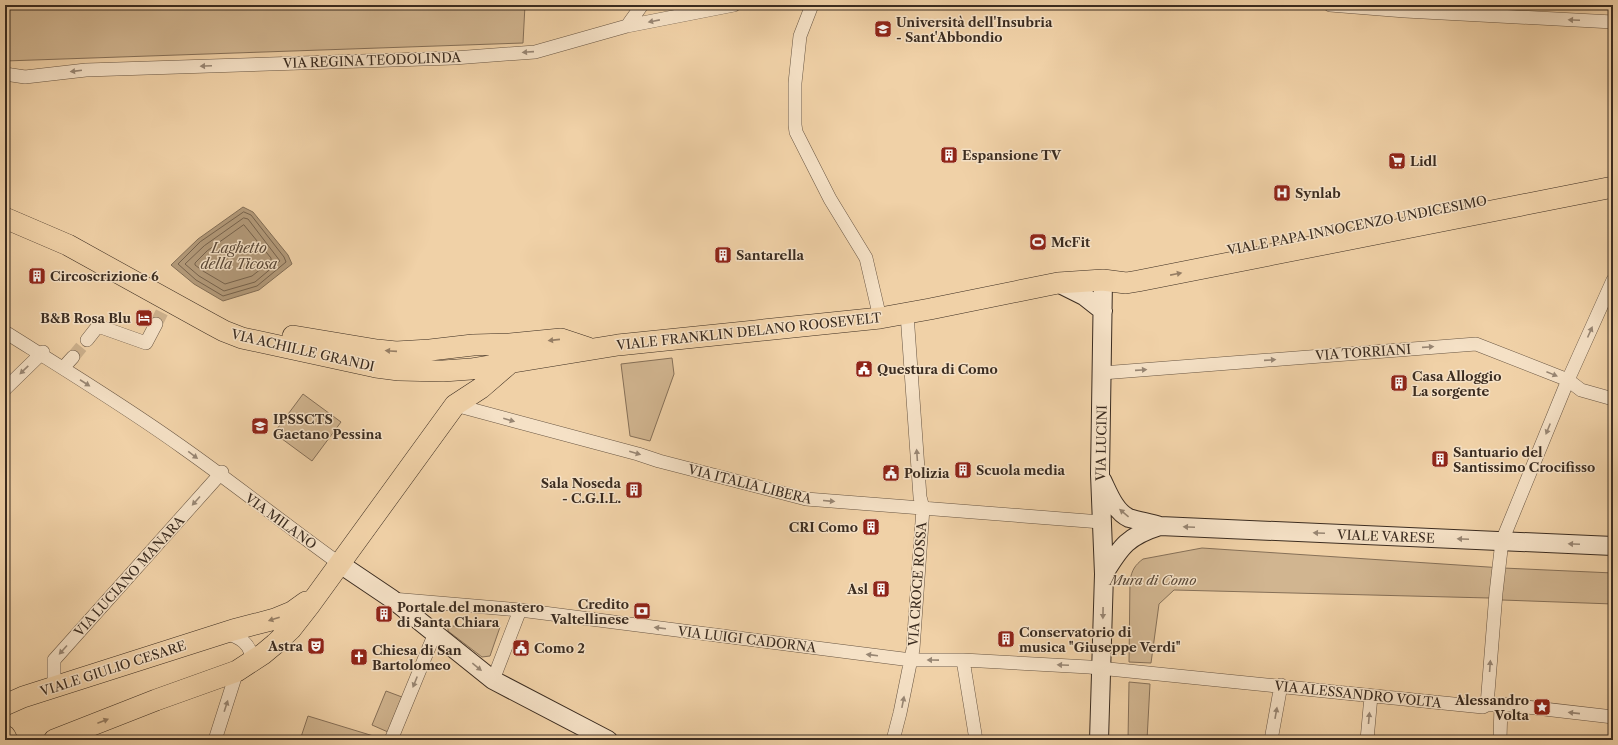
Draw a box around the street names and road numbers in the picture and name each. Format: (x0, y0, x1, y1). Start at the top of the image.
street label: VIA REGINA TEODOLINDA (282, 49, 462, 71)
street label: VIALE PAPA INNOCENZO UNDICESIMO (1225, 192, 1488, 258)
street label: VIALE FRANKLIN DELANO ROOSEVELT (615, 309, 883, 353)
street label: VIA ACHILLE GRANDI (229, 325, 376, 374)
street label: VIA TORRIANI (1314, 341, 1412, 363)
street label: VIA LUCINI (1092, 405, 1110, 482)
street label: VIA ITALIA LIBERA (686, 461, 814, 507)
street label: VIA MILANO (241, 489, 320, 552)
street label: VIA LUCIANO MANARA (70, 512, 188, 640)
street label: VIA CROCE ROSSA (905, 521, 929, 648)
street label: VIALE VARESE (1336, 526, 1435, 546)
street label: VIA LUIGI CADORNA (676, 622, 818, 655)
street label: VIALE GIULIO CESARE (37, 637, 188, 699)
street label: VIA ALESSANDRO VOLTA (1273, 677, 1443, 711)

